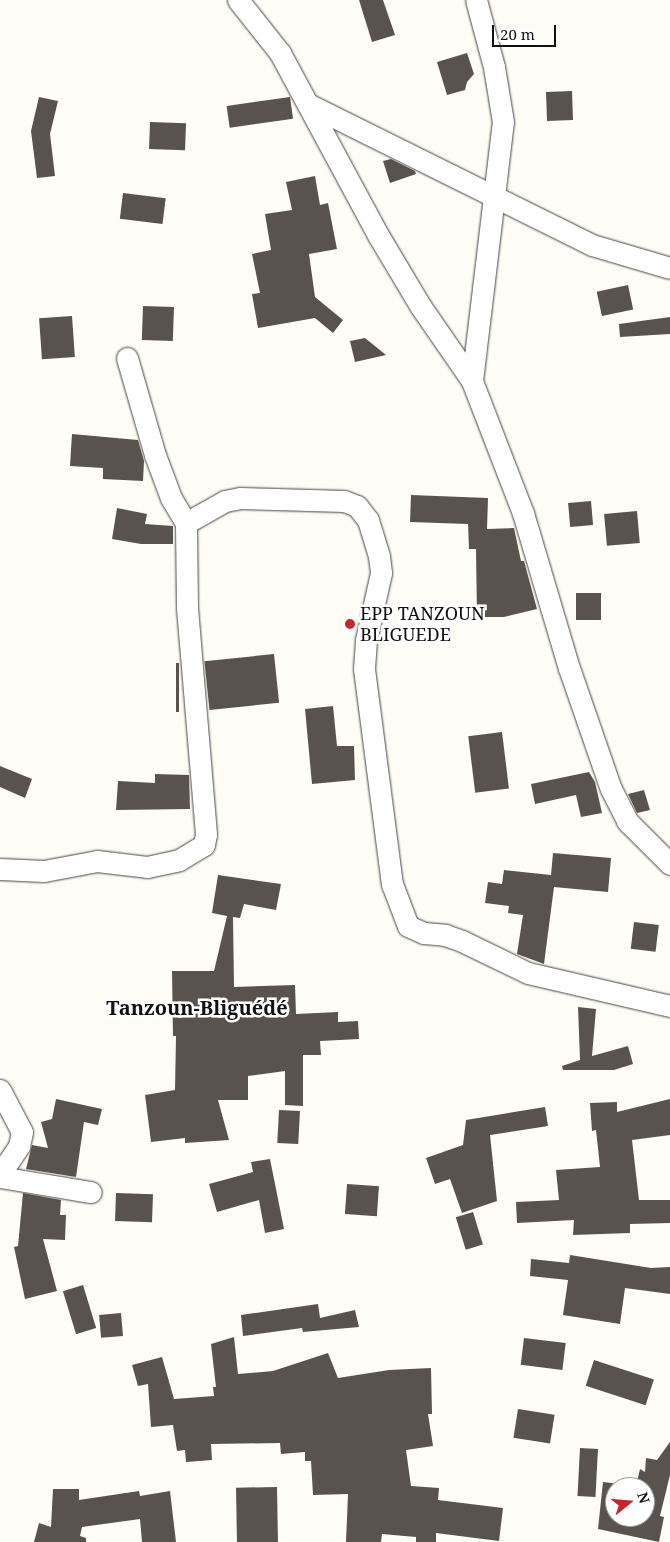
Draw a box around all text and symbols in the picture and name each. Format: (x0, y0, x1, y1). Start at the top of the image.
scale bar (495, 15, 559, 47)
text: 20 m (500, 24, 535, 44)
place label: EPP TANZOUN BLIGUEDE (360, 603, 485, 646)
marker: EPP TANZOUN BLIGUEDE (344, 618, 356, 630)
district label: Tanzoun-Bliguédé (106, 995, 288, 1019)
north arrow (605, 1477, 655, 1527)
text: N (633, 1490, 655, 1506)

